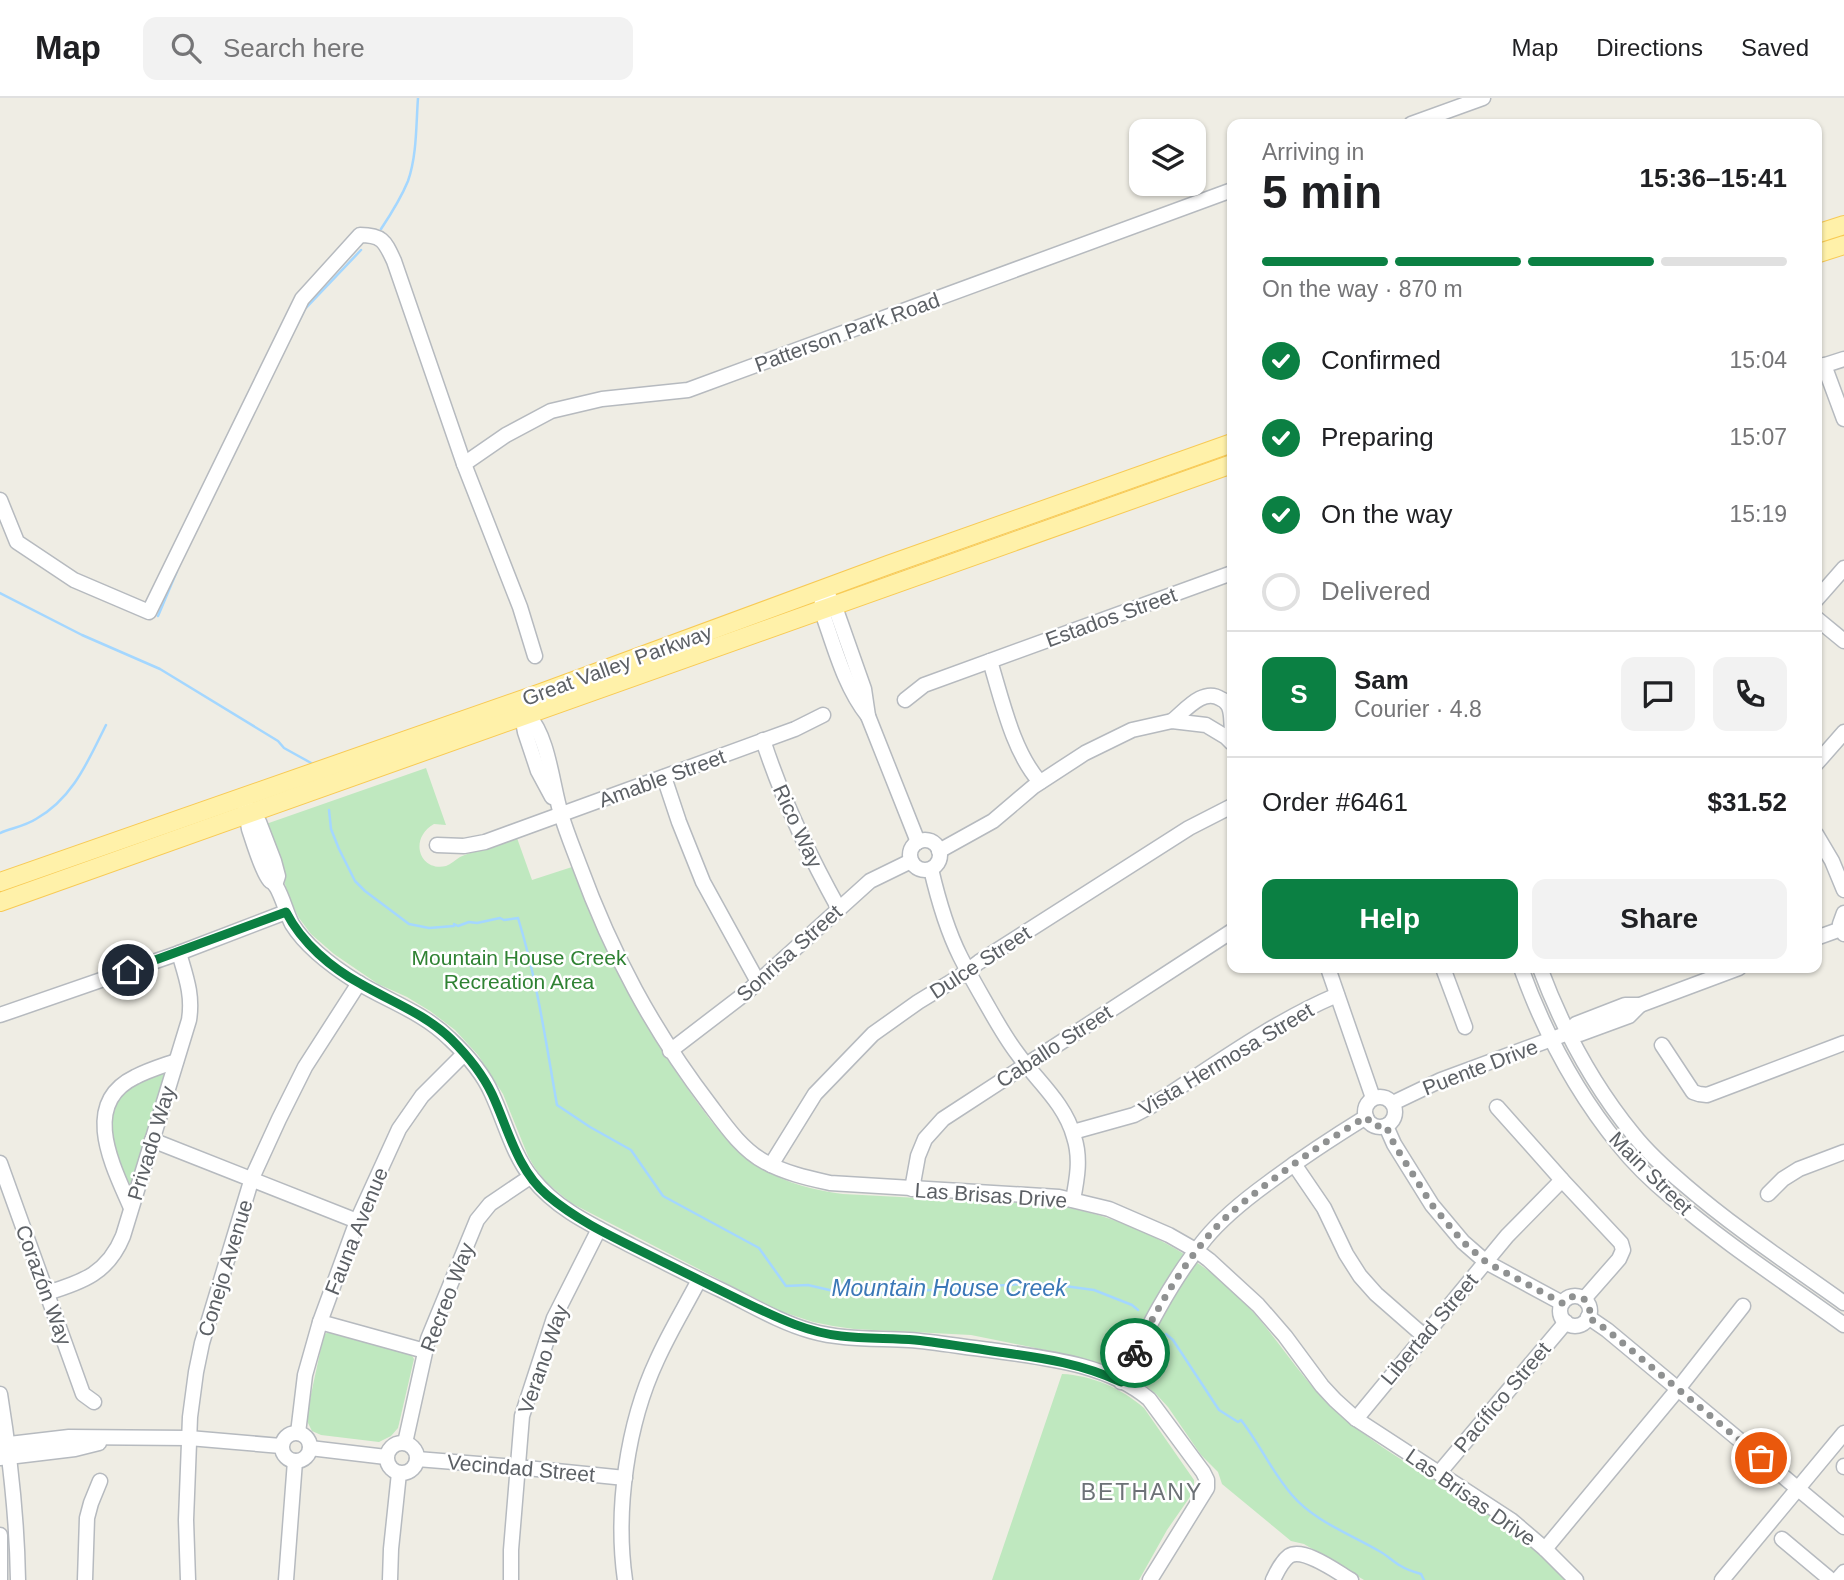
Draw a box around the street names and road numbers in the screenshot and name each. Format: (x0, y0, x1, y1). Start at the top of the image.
street label: Patterson Park Road (751, 288, 943, 376)
street label: Estados Street (1042, 583, 1180, 651)
street label: Great Valley Parkway (519, 620, 716, 710)
street label: Amable Street (596, 744, 729, 812)
street label: Rico Way (769, 781, 827, 872)
street label: Sonrisa Street (732, 900, 846, 1006)
street label: Dulce Street (925, 921, 1035, 1003)
street label: Vista Hermosa Street (1135, 998, 1317, 1120)
street label: Caballo Street (992, 1000, 1116, 1092)
street label: Puente Drive (1419, 1035, 1541, 1099)
street label: Privado Way (123, 1083, 179, 1203)
street label: Main Street (1605, 1127, 1697, 1219)
street label: Fauna Avenue (320, 1164, 392, 1298)
street label: Las Brisas Drive (914, 1178, 1068, 1212)
street label: Conejo Avenue (193, 1197, 257, 1339)
street label: Corazón Way (12, 1222, 77, 1349)
street label: Recreo Way (416, 1239, 478, 1355)
street label: Libertad Street (1376, 1269, 1482, 1389)
street label: Verano Way (514, 1301, 573, 1416)
street label: Pacífico Street (1449, 1337, 1555, 1457)
street label: Las Brisas Drive (1402, 1444, 1540, 1550)
street label: Vecindad Street (446, 1450, 596, 1486)

